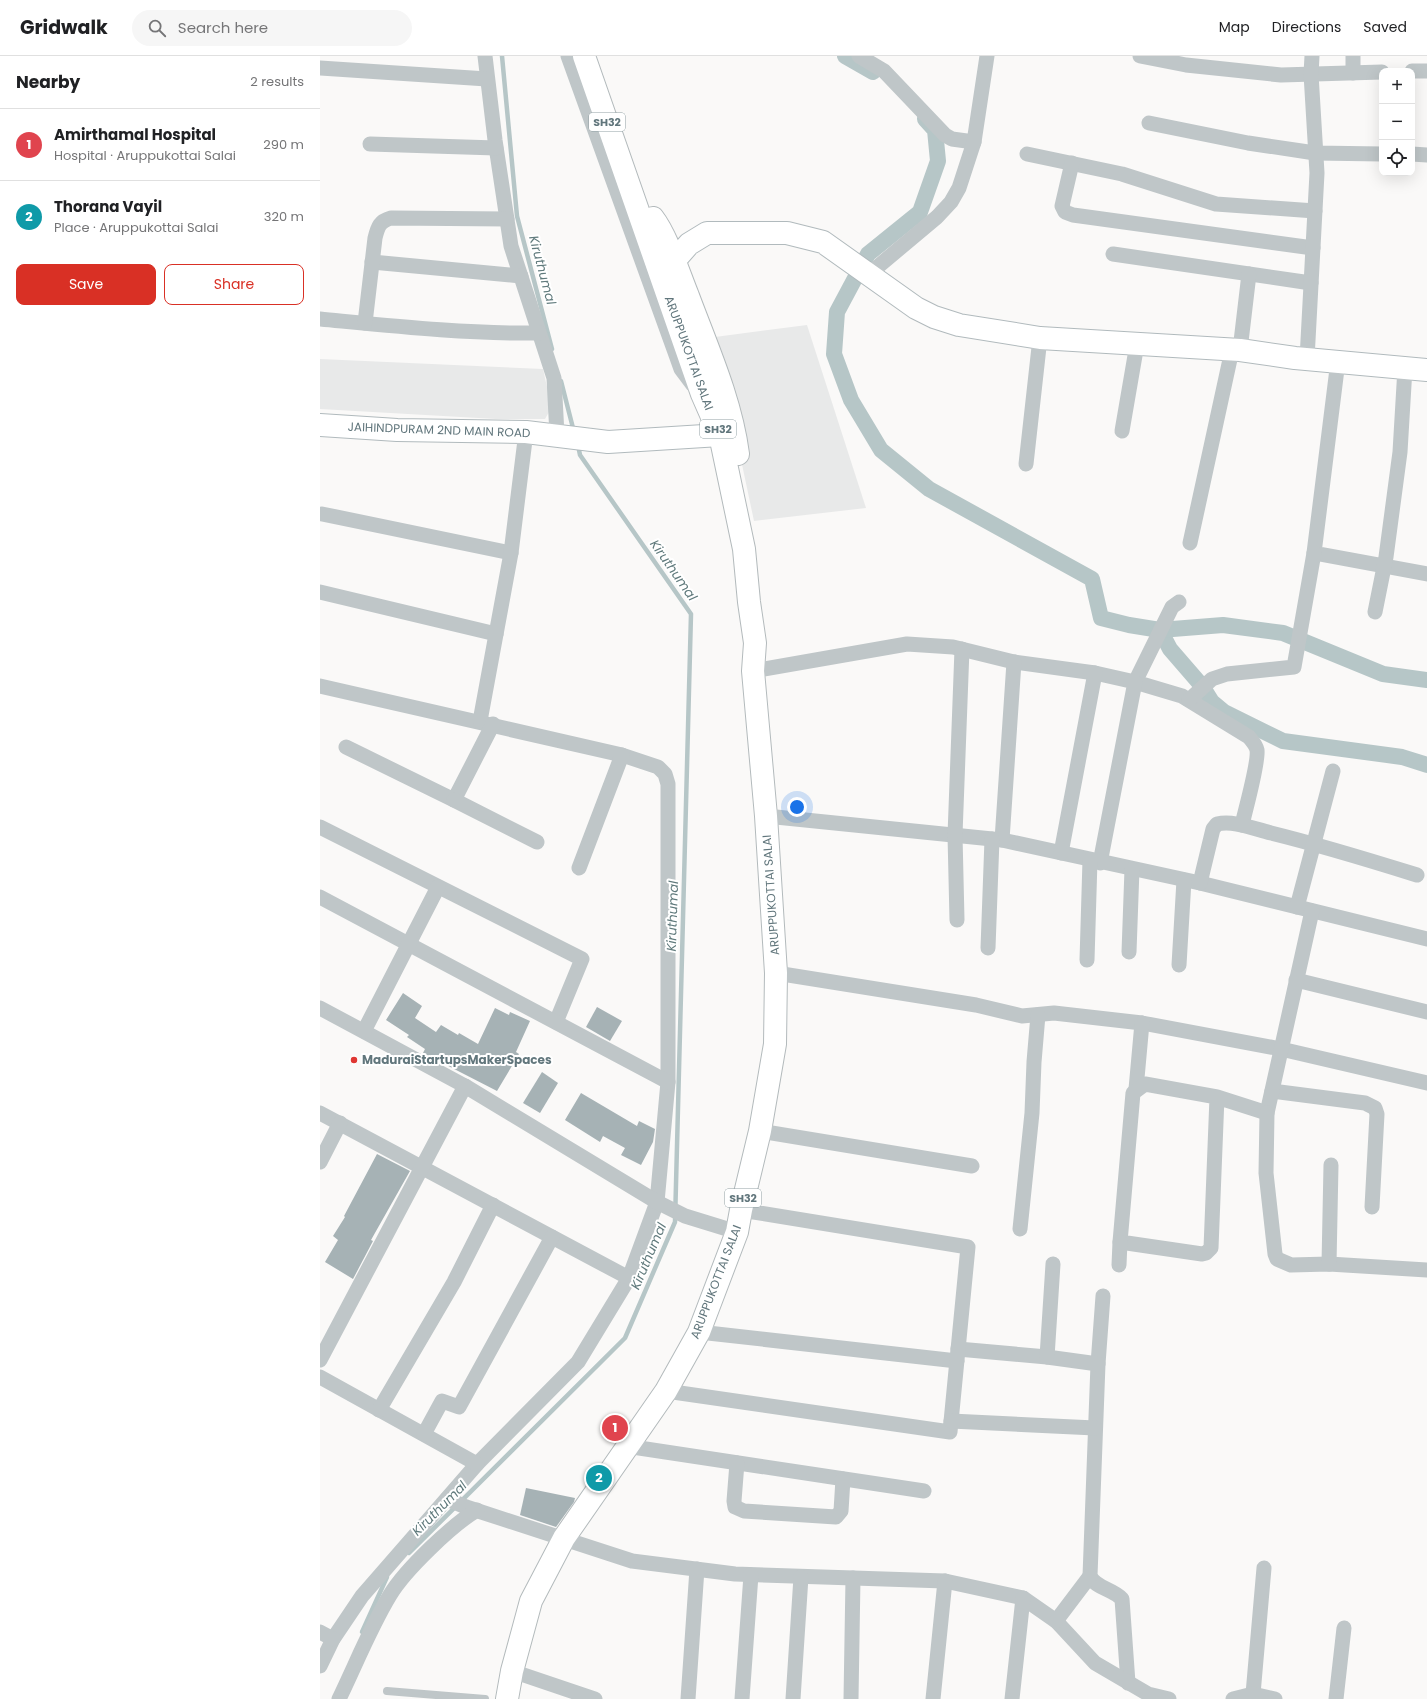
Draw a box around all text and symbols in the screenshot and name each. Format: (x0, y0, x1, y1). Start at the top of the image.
search box (132, 10, 412, 46)
text: Gridwalk (20, 14, 108, 41)
icon: search (146, 17, 168, 39)
text: Search here (178, 17, 268, 38)
text: Map (1219, 17, 1250, 37)
text: Directions (1272, 17, 1341, 37)
text: Saved (1363, 17, 1407, 37)
map controls (1379, 68, 1415, 176)
button: + (1379, 68, 1415, 104)
text: Nearby (16, 70, 80, 94)
text: 2 results (250, 72, 304, 91)
button: − (1379, 104, 1415, 140)
road number: SH32 (589, 113, 625, 131)
text: Amirthamal Hospital (54, 124, 216, 145)
text: 1 (27, 135, 31, 154)
text: 290 m (263, 135, 304, 154)
button: locate (1379, 140, 1415, 176)
text: Hospital · Aruppukottai Salai (54, 146, 236, 165)
text: Thorana Vayil (54, 196, 162, 217)
text: 2 (25, 207, 33, 226)
text: 320 m (264, 207, 304, 226)
text: Place · Aruppukottai Salai (54, 218, 219, 237)
water label: Kiruthumal (524, 233, 561, 308)
button: Save (16, 264, 156, 305)
button: Share (164, 264, 304, 305)
street label: ARUPPUKOTTAI SALAI (661, 293, 718, 412)
street label: JAIHINDPURAM 2ND MAIN ROAD (347, 418, 531, 441)
road number: SH32 (700, 420, 736, 438)
water label: Kiruthumal (645, 536, 702, 605)
your location (787, 797, 807, 817)
street label: ARUPPUKOTTAI SALAI (758, 834, 783, 956)
water label: Kiruthumal (662, 879, 683, 952)
place label: MaduraiStartupsMakerSpaces (362, 1051, 552, 1068)
marker: MaduraiStartupsMakerSpaces (349, 1055, 359, 1065)
road number: SH32 (725, 1189, 761, 1207)
water label: Kiruthumal (626, 1219, 671, 1293)
street label: ARUPPUKOTTAI SALAI (686, 1222, 745, 1341)
pin: 1 (602, 1413, 628, 1443)
pin: 2 (586, 1463, 612, 1493)
water label: Kiruthumal (408, 1476, 472, 1540)

